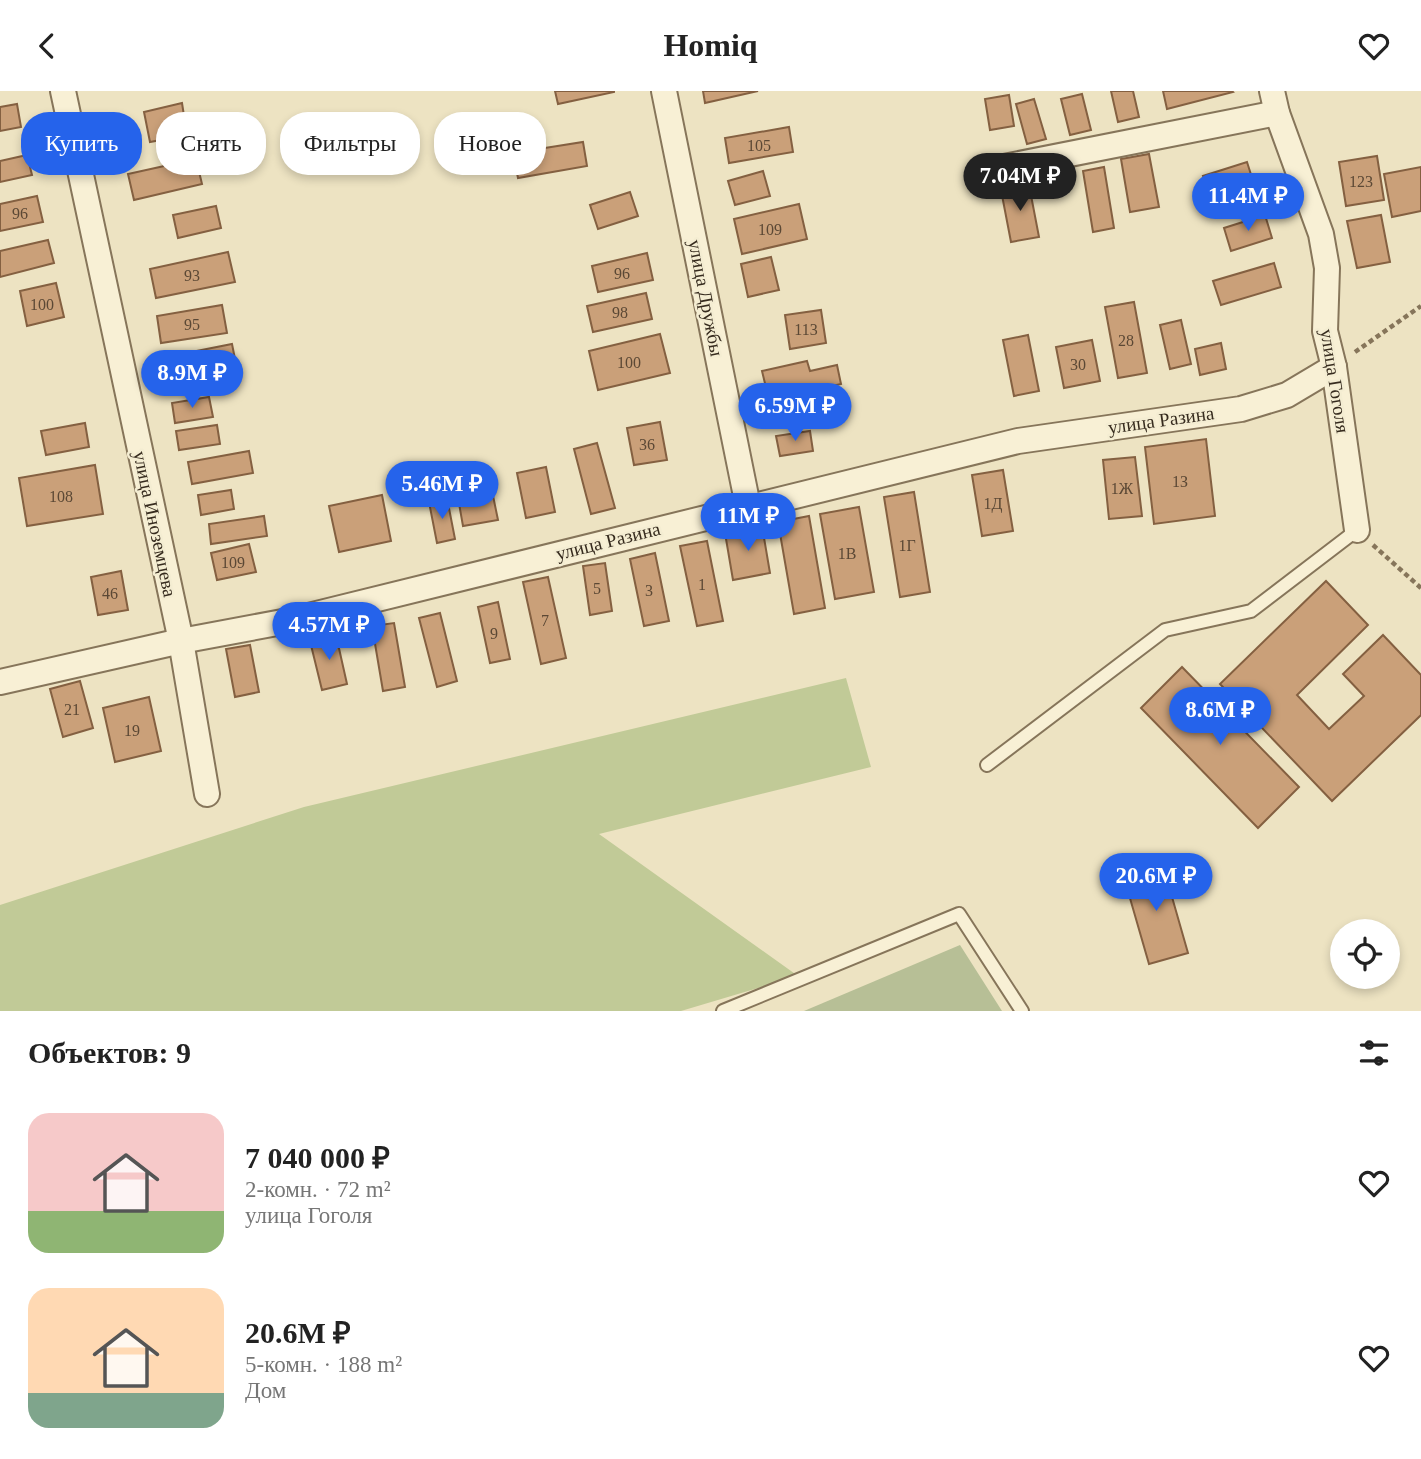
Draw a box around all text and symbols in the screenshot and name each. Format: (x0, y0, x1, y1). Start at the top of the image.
icon: back (28, 27, 66, 65)
text: Homiq (663, 27, 758, 63)
icon: heart (1355, 27, 1393, 65)
chip: Купить (21, 112, 142, 175)
chip: Снять (156, 112, 266, 175)
chip: Фильтры (280, 112, 420, 175)
chip: Новое (434, 112, 546, 175)
house number: 105 (747, 137, 771, 154)
pin: 7.04M ₽ (955, 153, 1085, 213)
text: 7.04M ₽ (979, 163, 1061, 188)
pin: 11.4M ₽ (1183, 173, 1313, 233)
house number: 123 (1349, 173, 1373, 190)
text: 11.4M ₽ (1208, 183, 1288, 208)
house number: 96 (12, 205, 28, 222)
house number: 109 (758, 221, 782, 238)
street label: улица Дружбы (684, 238, 728, 358)
house number: 96 (614, 265, 630, 282)
house number: 93 (184, 267, 200, 284)
house number: 100 (30, 296, 54, 313)
house number: 98 (612, 304, 628, 321)
house number: 95 (184, 316, 200, 333)
house number: 113 (794, 321, 818, 338)
street label: улица Гоголя (1316, 327, 1354, 435)
house number: 28 (1118, 332, 1134, 349)
pin: 8.9M ₽ (135, 351, 249, 410)
house number: 100 (617, 354, 641, 371)
house number: 30 (1070, 356, 1086, 373)
text: 8.9M ₽ (157, 360, 227, 385)
pin: 6.59M ₽ (730, 383, 860, 443)
text: 6.59M ₽ (754, 393, 836, 418)
street label: улица Разина (1107, 402, 1216, 438)
house number: 36 (639, 436, 655, 453)
street label: улица Иноземцева (129, 449, 181, 599)
pin: 5.46M ₽ (377, 461, 507, 521)
text: 5.46M ₽ (401, 471, 483, 496)
house number: 1З (1172, 473, 1188, 490)
house number: 1Ж (1111, 480, 1134, 497)
house number: 108 (49, 488, 73, 505)
pin: 11M ₽ (699, 493, 797, 553)
house number: 1Д (984, 495, 1003, 513)
text: 11M ₽ (717, 503, 779, 528)
street label: улица Разина (554, 518, 663, 564)
house number: 1Г (898, 537, 916, 554)
house number: 1В (838, 545, 856, 562)
house number: 109 (221, 554, 245, 571)
house number: 1 (698, 576, 706, 593)
house number: 5 (593, 580, 601, 597)
house number: 3 (645, 582, 653, 599)
house number: 46 (102, 585, 118, 602)
pin: 4.57M ₽ (264, 603, 394, 662)
text: 4.57M ₽ (288, 612, 370, 637)
house number: 7 (541, 612, 549, 629)
house number: 9 (490, 625, 498, 642)
pin: 8.6M ₽ (1163, 687, 1277, 747)
text: 8.6M ₽ (1185, 697, 1255, 722)
house number: 21 (64, 701, 80, 718)
house number: 19 (124, 722, 140, 739)
pin: 20.6M ₽ (1091, 853, 1221, 913)
text: 20.6M ₽ (1115, 863, 1197, 888)
map controls (1330, 919, 1400, 989)
button: locate (1330, 919, 1400, 989)
icon: filters (1355, 1034, 1393, 1072)
text: Объектов: 9 (28, 1036, 191, 1069)
icon: home (84, 1141, 168, 1225)
text: 7 040 000 ₽ (245, 1141, 390, 1174)
icon: heart (1355, 1164, 1393, 1202)
text: 2-комн. · 72 m² (245, 1177, 391, 1202)
text: улица Гоголя (245, 1203, 372, 1228)
icon: home (84, 1316, 168, 1400)
text: 20.6M ₽ (245, 1316, 351, 1349)
icon: heart (1355, 1339, 1393, 1377)
text: 5-комн. · 188 m² (245, 1352, 402, 1377)
text: Дом (245, 1378, 286, 1403)

